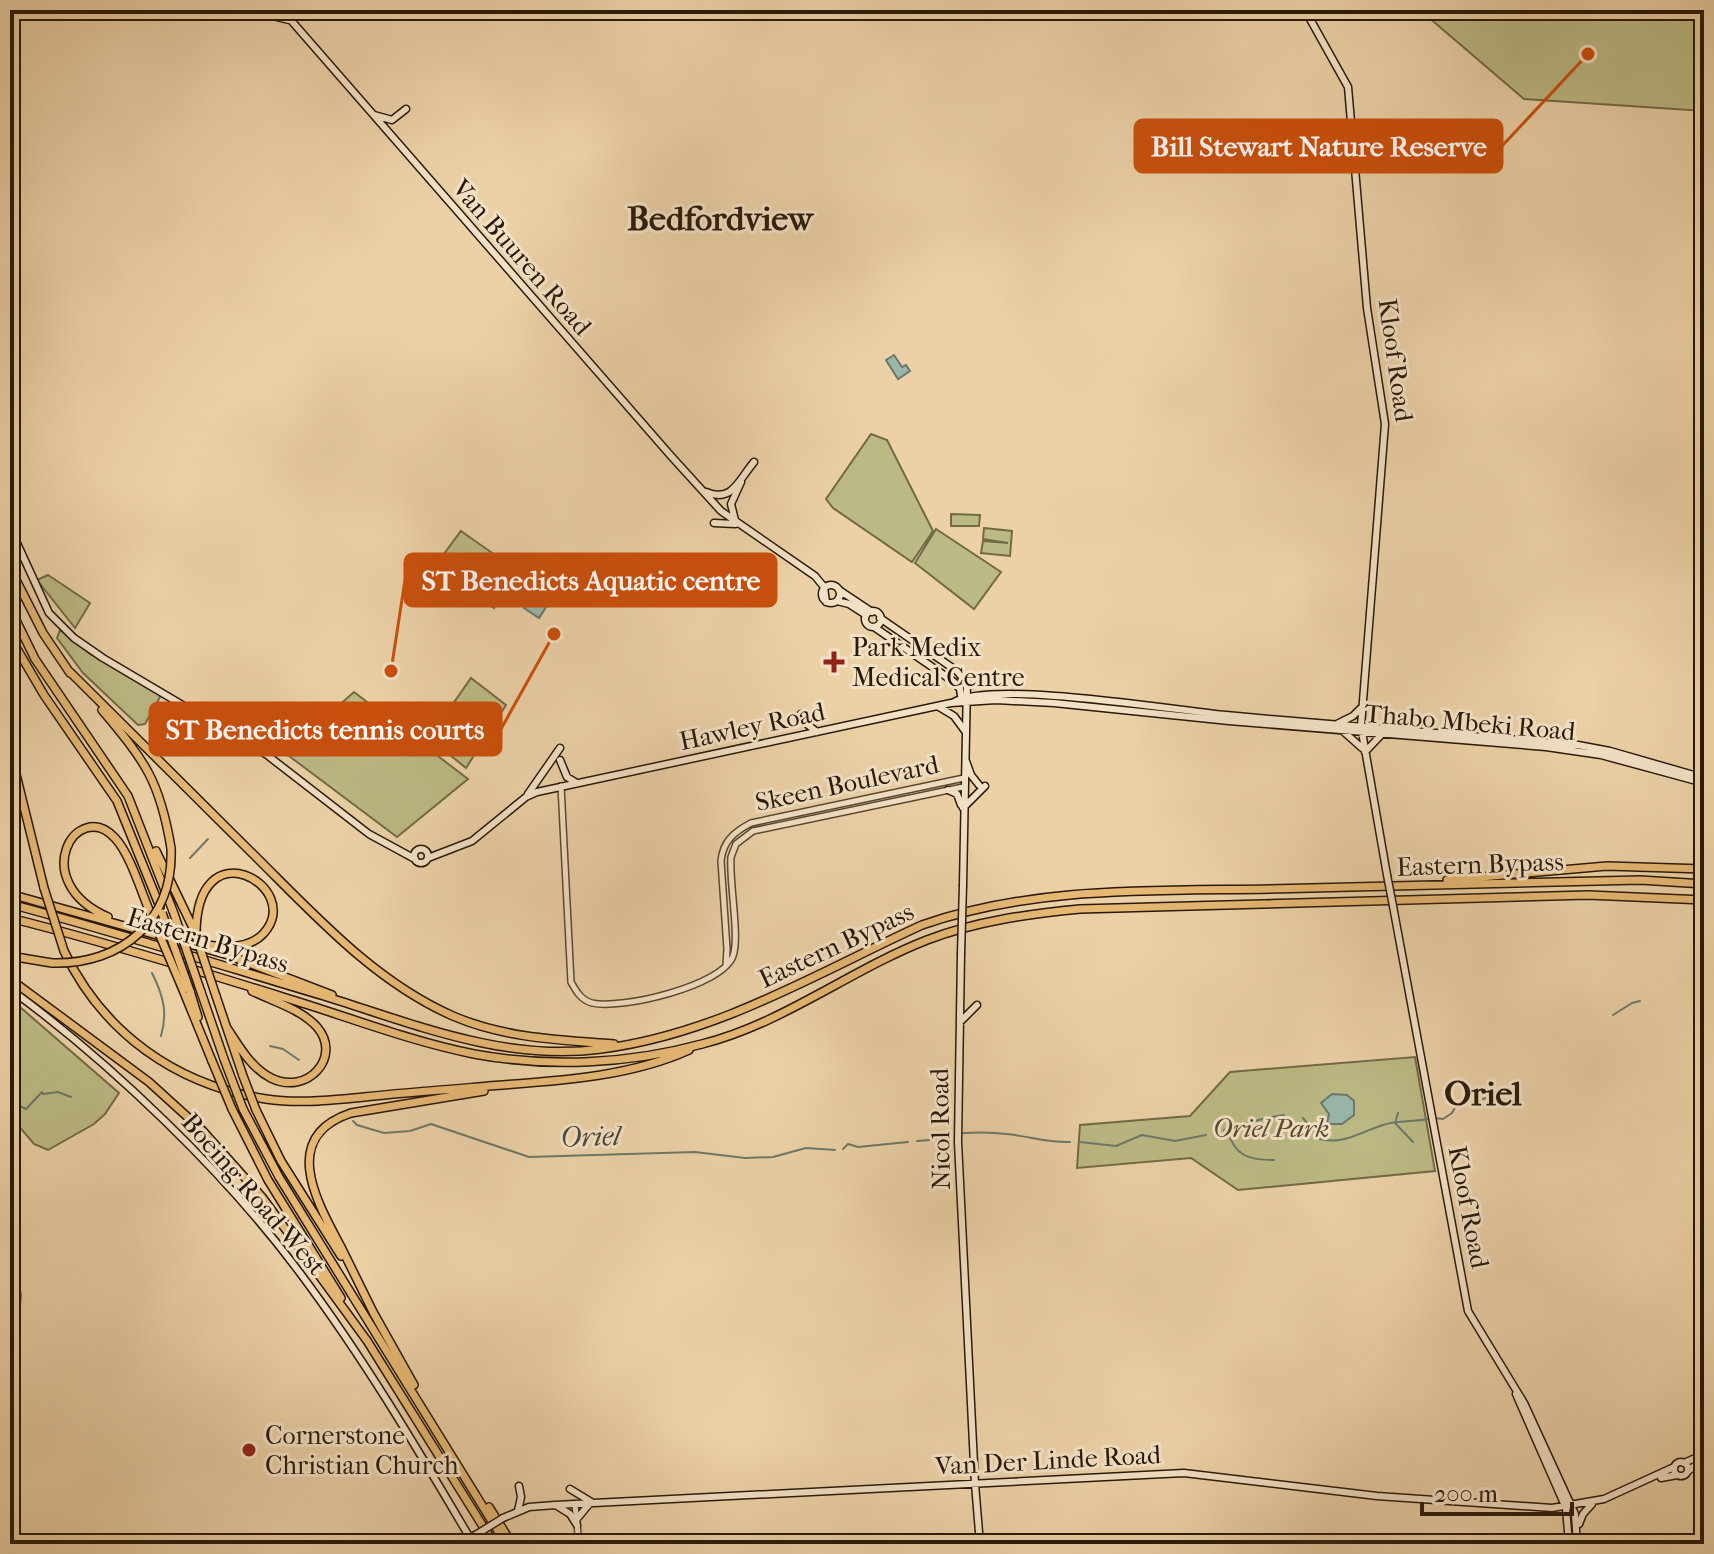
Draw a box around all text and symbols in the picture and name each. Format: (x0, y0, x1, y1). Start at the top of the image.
callout: Bill Stewart Nature Reserve (1135, 120, 1502, 172)
text: Bill Stewart Nature Reserve (1151, 130, 1487, 163)
street label: Van Buuren Road (445, 172, 598, 342)
district label: Bedfordview (627, 199, 815, 239)
street label: Kloof Road (1372, 296, 1420, 425)
callout: ST Benedicts Aquatic centre (405, 554, 776, 606)
text: ST Benedicts Aquatic centre (422, 564, 761, 597)
place label: Park Medix Medical Centre (852, 632, 1025, 693)
marker: Park Medix Medical Centre (823, 651, 845, 673)
street label: Hawley Road (676, 696, 829, 757)
street label: Thabo Mbeki Road (1363, 698, 1578, 747)
callout: ST Benedicts tennis courts (150, 703, 501, 755)
text: ST Benedicts tennis courts (166, 713, 484, 746)
street label: Skeen Boulevard (753, 749, 942, 818)
street label: Eastern Bypass (1396, 846, 1564, 883)
street label: Eastern Bypass (754, 896, 919, 995)
street label: Eastern Bypass (123, 901, 292, 980)
street label: Nicol Road (924, 1067, 957, 1190)
district label: Oriel (1444, 1074, 1522, 1114)
street label: Boeing Road West (175, 1107, 333, 1282)
park label: Oriel Park (1213, 1113, 1329, 1144)
water label: Oriel (560, 1119, 624, 1154)
street label: Kloof Road (1441, 1143, 1496, 1272)
place label: Cornerstone Christian Church (265, 1420, 459, 1481)
street label: Van Der Linde Road (933, 1439, 1163, 1482)
marker: Cornerstone Christian Church (240, 1441, 258, 1459)
scale bar (1422, 1466, 1572, 1516)
text: 200 m (1434, 1480, 1498, 1508)

